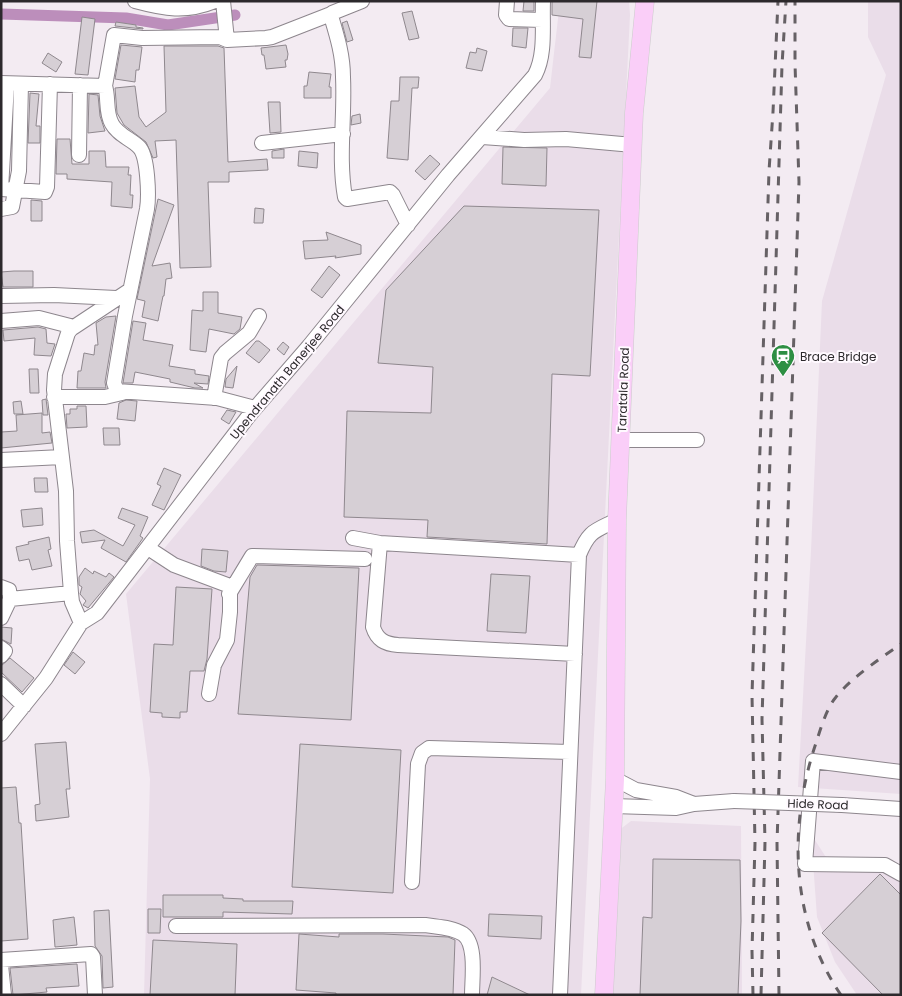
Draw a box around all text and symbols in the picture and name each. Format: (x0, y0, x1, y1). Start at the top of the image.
street label: Upendranath Banerjee Road (226, 301, 348, 443)
station icon: Brace Bridge (770, 343, 796, 377)
street label: Taratala Road (613, 347, 633, 433)
place label: Brace Bridge (800, 348, 876, 365)
street label: Hide Road (787, 794, 849, 814)

